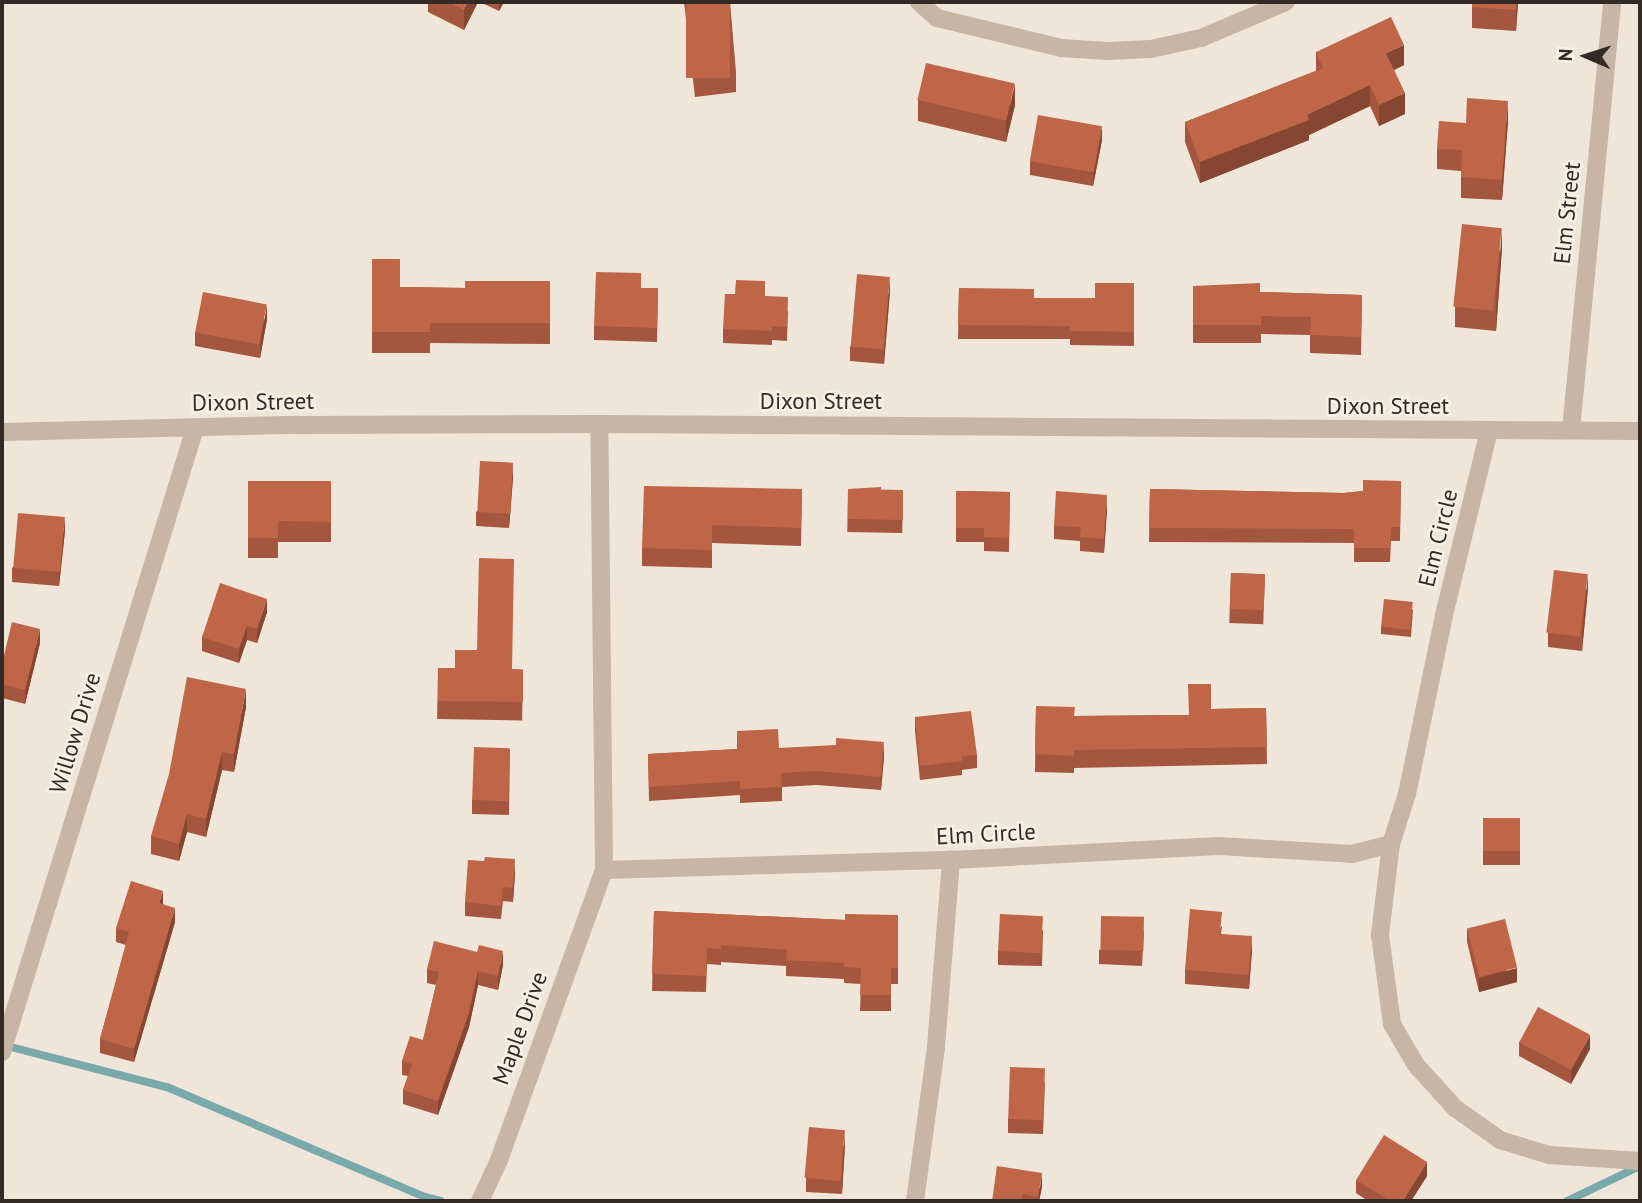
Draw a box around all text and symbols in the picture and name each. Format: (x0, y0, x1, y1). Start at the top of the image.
north arrow (1551, 21, 1621, 91)
text: N (1553, 48, 1577, 62)
street label: Elm Street (1548, 161, 1586, 265)
street label: Dixon Street (192, 387, 314, 417)
street label: Dixon Street (760, 387, 882, 415)
street label: Dixon Street (1327, 392, 1449, 420)
street label: Elm Circle (1413, 486, 1463, 590)
street label: Willow Drive (43, 669, 107, 797)
street label: Elm Circle (935, 818, 1037, 850)
street label: Maple Drive (487, 968, 553, 1088)

